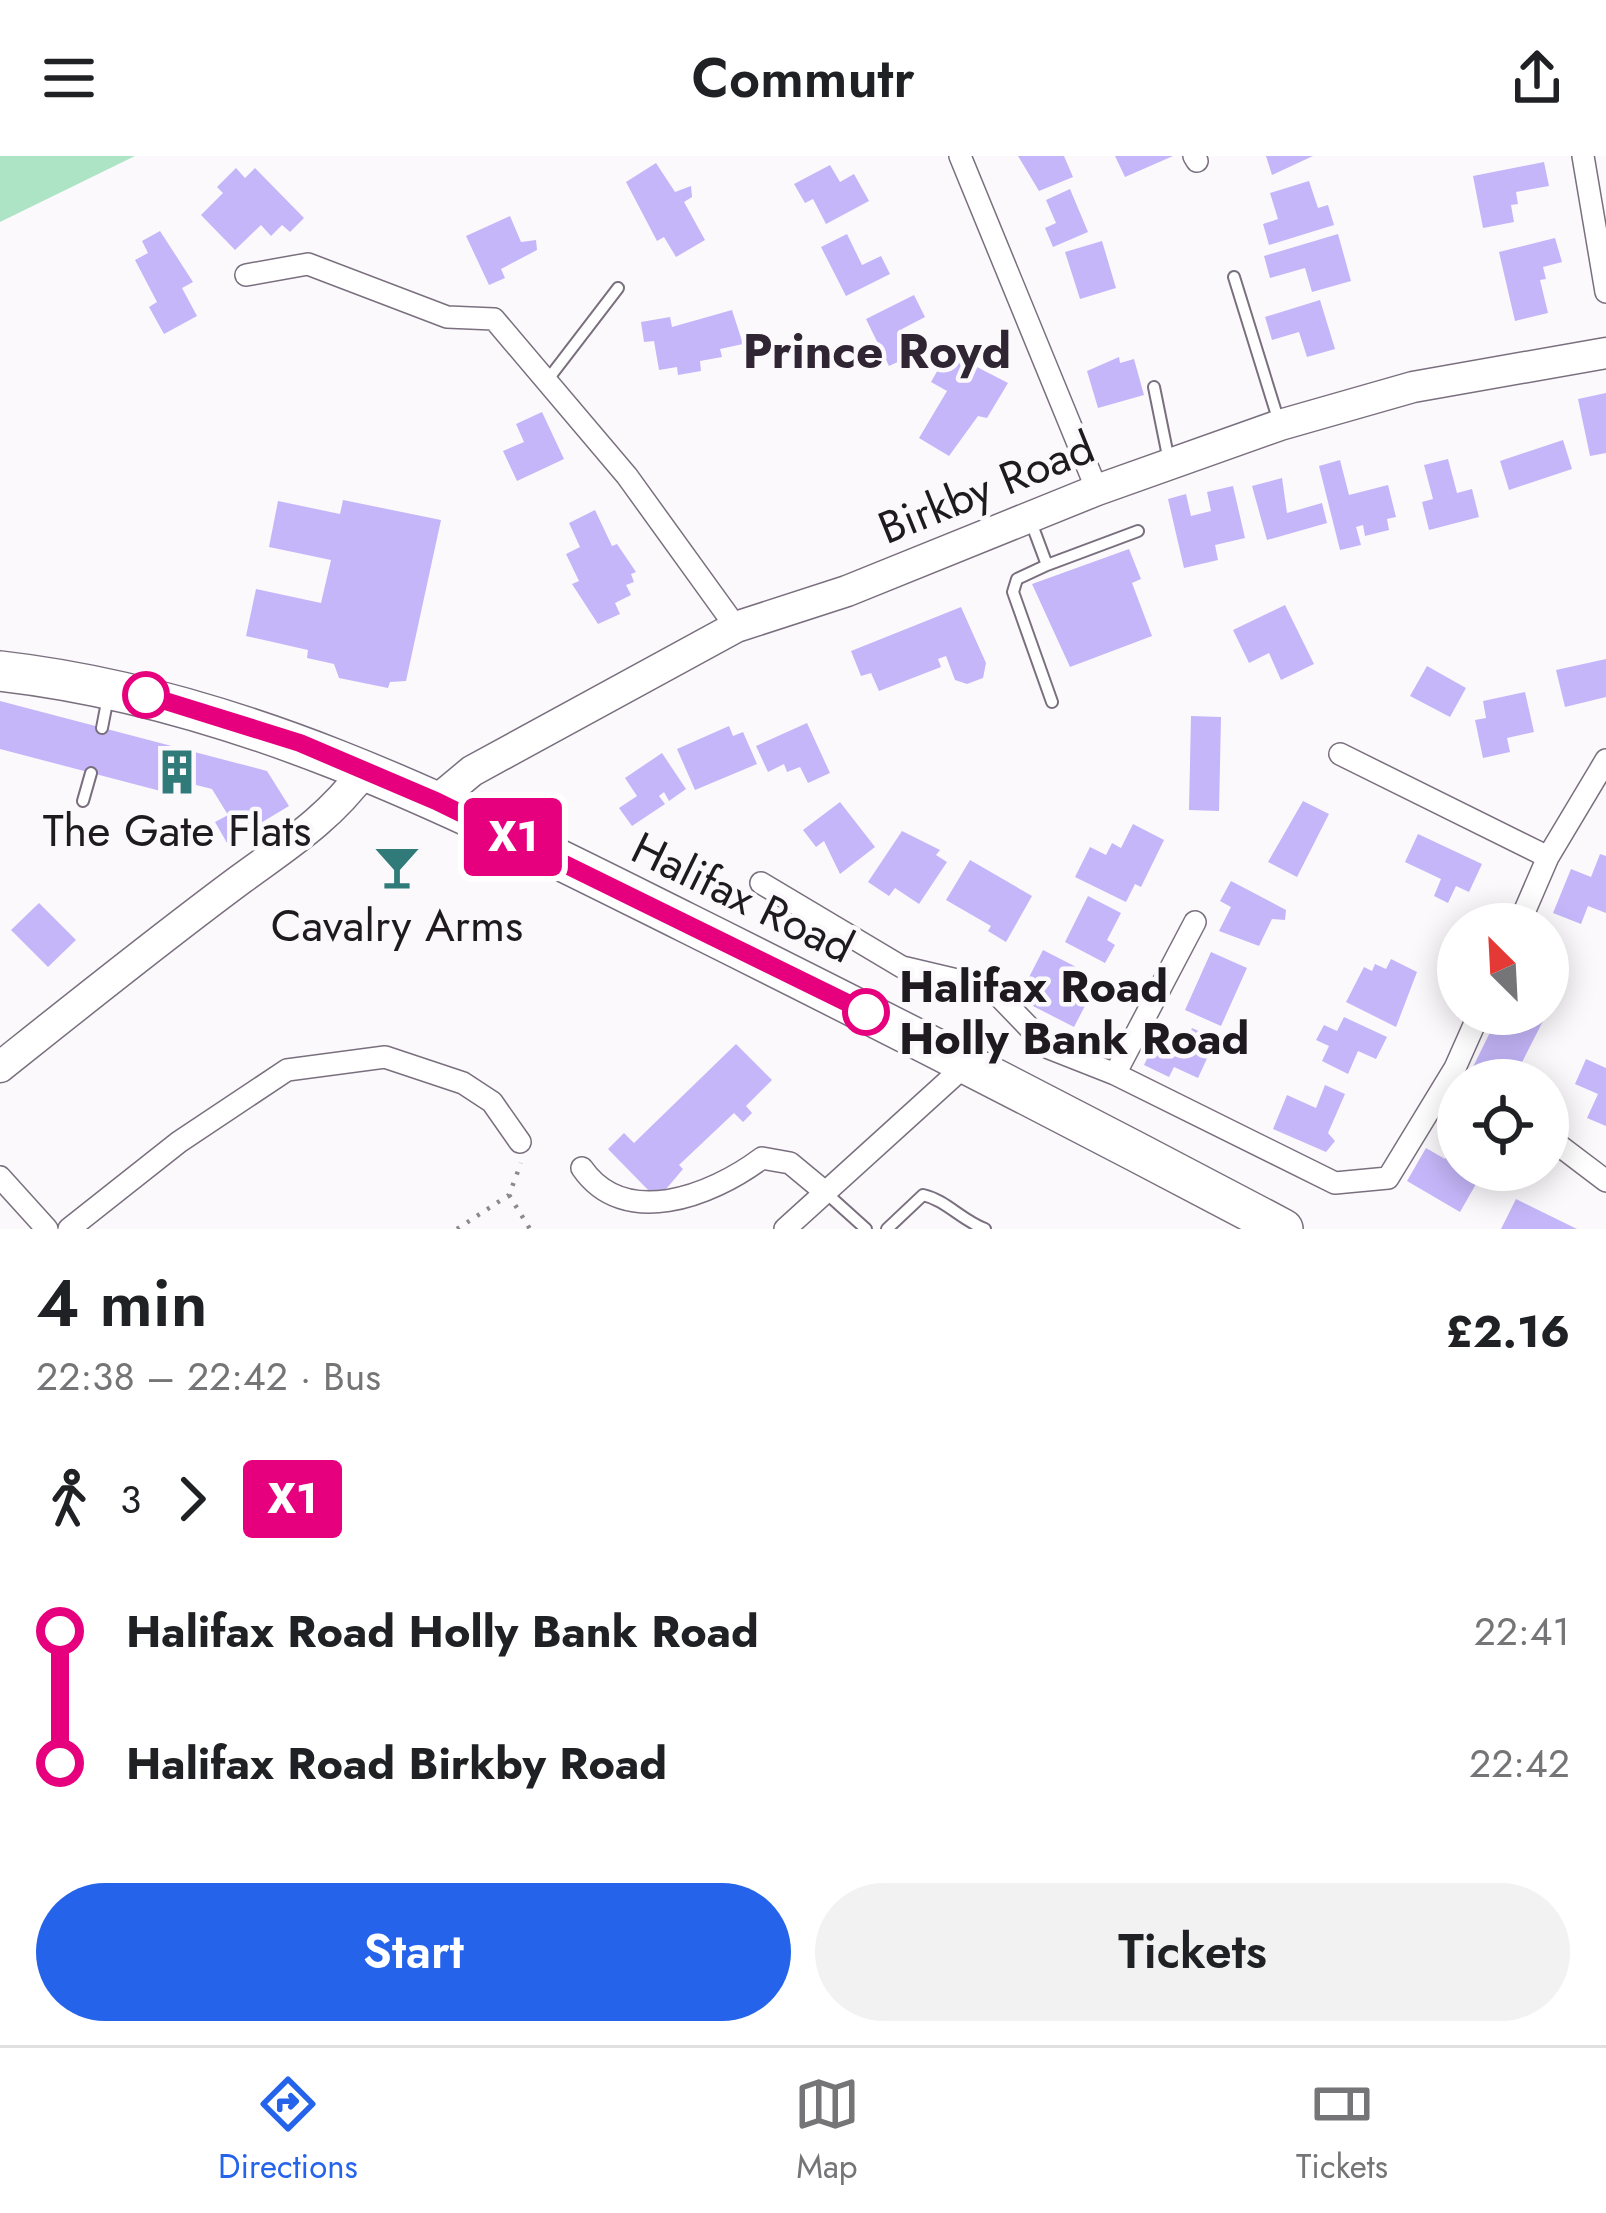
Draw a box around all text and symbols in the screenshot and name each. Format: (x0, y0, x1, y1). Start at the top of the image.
text: Commutr (691, 39, 915, 117)
icon: menu (36, 45, 102, 111)
icon: share (1504, 45, 1570, 111)
district label: Prince Royd (743, 317, 1011, 386)
street label: Birkby Road (869, 415, 1104, 560)
unlabelled marker (124, 673, 168, 717)
building icon: The Gate Flats (152, 747, 202, 797)
place label: The Gate Flats (43, 798, 311, 863)
line badge: X1 (459, 798, 567, 876)
text: X1 (488, 806, 538, 867)
street label: Halifax Road (621, 816, 865, 979)
bar icon: Cavalry Arms (372, 842, 422, 892)
place label: Cavalry Arms (271, 893, 523, 958)
north arrow (1437, 903, 1569, 1035)
map controls (1437, 903, 1569, 1191)
place label: Halifax Road Holly Bank Road (899, 954, 1249, 1071)
marker: Halifax Road Holly Bank Road (844, 990, 888, 1034)
button: locate (1437, 1059, 1569, 1191)
text: 4 min (36, 1255, 208, 1351)
text: £2.16 (1445, 1299, 1570, 1364)
text: 22:38 – 22:42 · Bus (36, 1348, 381, 1405)
icon: walk (36, 1466, 102, 1532)
icon: forward (159, 1466, 225, 1532)
text: X1 (267, 1468, 318, 1529)
text: 3 (120, 1471, 141, 1528)
text: Halifax Road Holly Bank Road (126, 1599, 759, 1664)
text: 22:41 (1474, 1603, 1570, 1660)
text: Halifax Road Birkby Road (126, 1731, 667, 1796)
text: 22:42 (1469, 1735, 1570, 1792)
button: Start (36, 1883, 791, 2021)
button: Tickets (815, 1883, 1570, 2021)
tab: Directions (218, 2071, 358, 2190)
tab: Map (794, 2071, 860, 2190)
tab: Tickets (1296, 2071, 1388, 2190)

